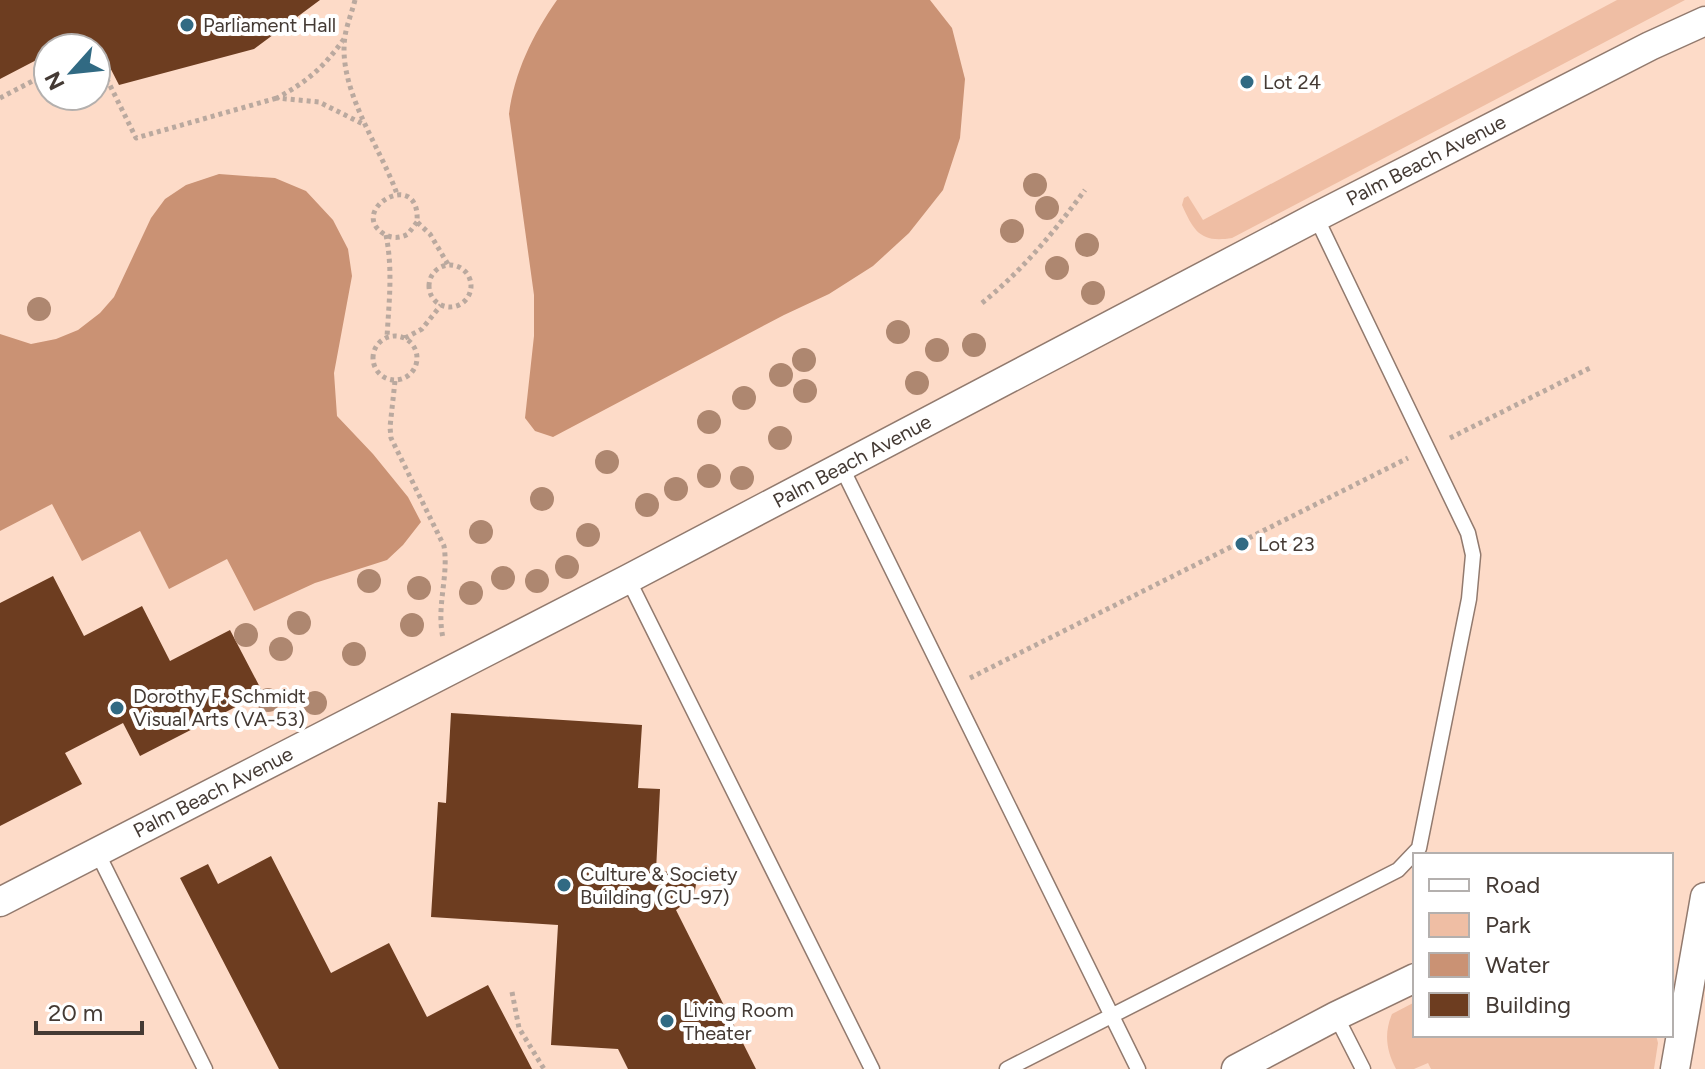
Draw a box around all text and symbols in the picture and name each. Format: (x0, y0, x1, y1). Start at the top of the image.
place label: Parliament Hall (203, 13, 336, 37)
marker: Parliament Hall (178, 16, 196, 34)
north arrow (32, 32, 112, 112)
text: N (39, 67, 71, 95)
place label: Lot 24 (1263, 70, 1321, 94)
marker: Lot 24 (1238, 73, 1256, 91)
street label: Palm Beach Avenue (1342, 109, 1510, 211)
street label: Palm Beach Avenue (769, 409, 935, 513)
place label: Lot 23 (1258, 532, 1315, 556)
marker: Lot 23 (1233, 535, 1251, 553)
place label: Dorothy F. Schmidt Visual Arts (VA-53) (133, 684, 306, 731)
marker: Dorothy F. Schmidt Visual Arts (VA-53) (108, 699, 126, 717)
street label: Palm Beach Avenue (129, 741, 297, 843)
legend (1413, 853, 1673, 1037)
place label: Culture & Society Building (CU-97) (580, 862, 738, 909)
text: Road (1485, 870, 1540, 899)
marker: Culture & Society Building (CU-97) (555, 876, 573, 894)
text: Park (1485, 910, 1531, 939)
text: Water (1485, 950, 1550, 979)
scale bar (36, 985, 142, 1035)
text: Building (1485, 990, 1571, 1019)
text: 20 m (48, 998, 103, 1027)
place label: Living Room Theater (683, 998, 794, 1045)
marker: Living Room Theater (658, 1012, 676, 1030)

